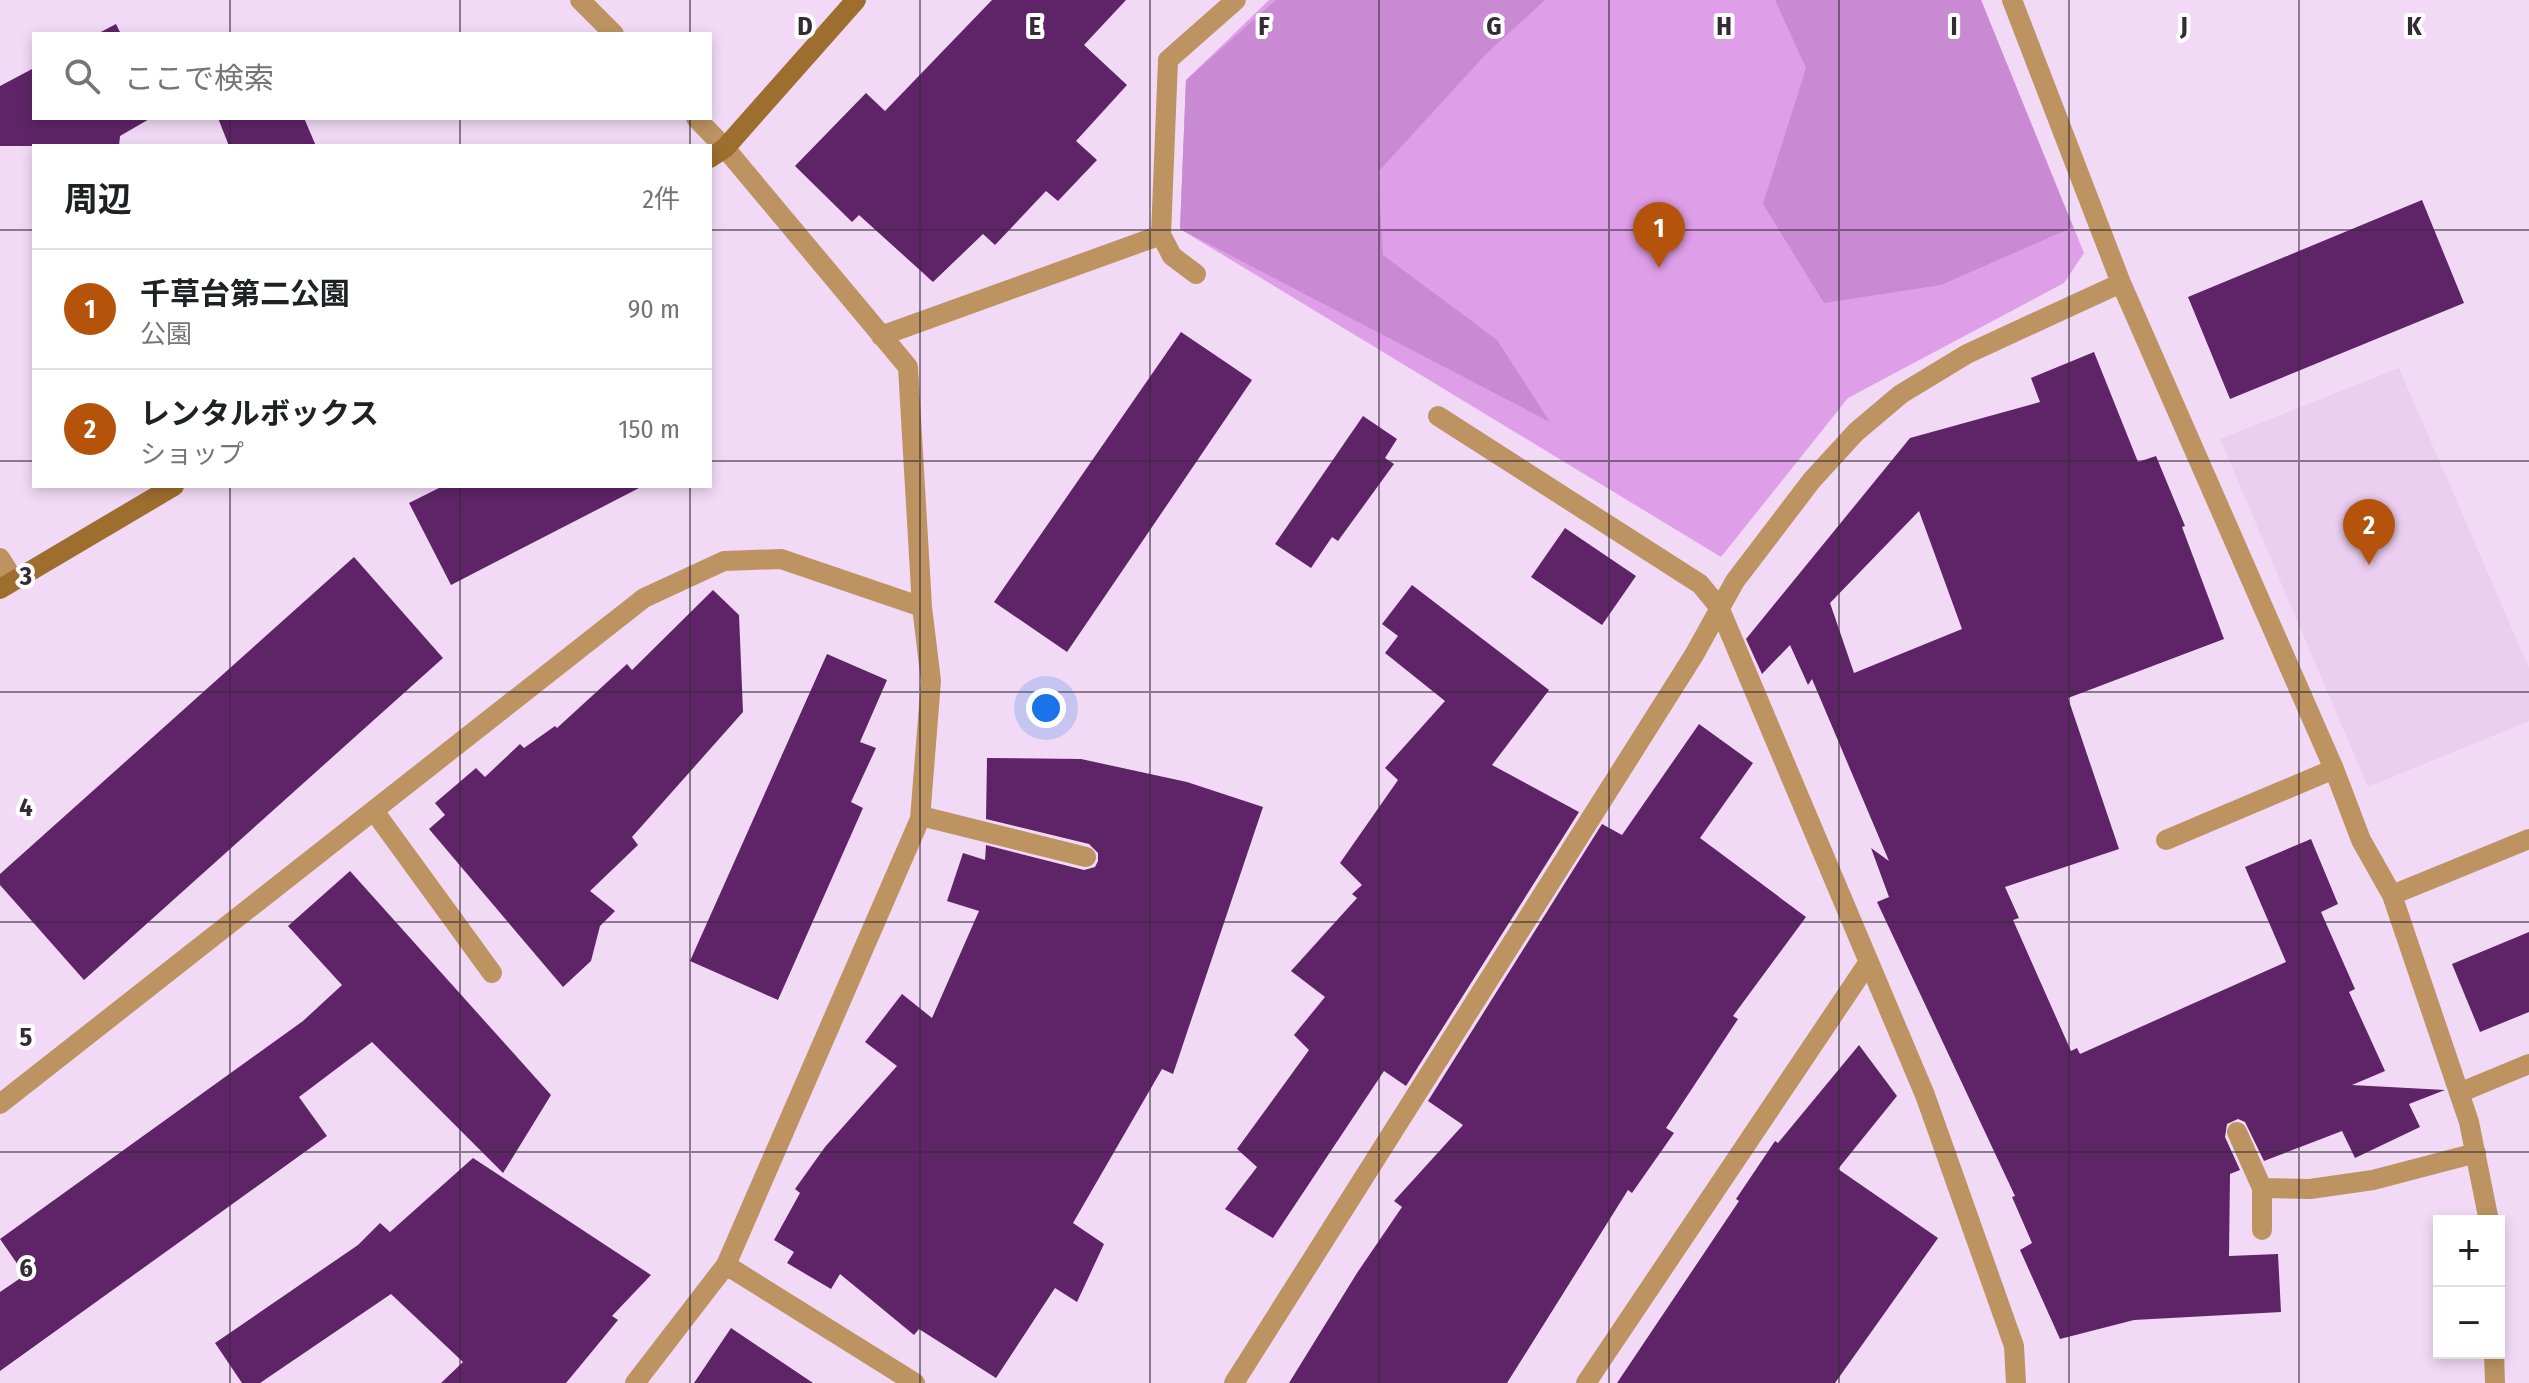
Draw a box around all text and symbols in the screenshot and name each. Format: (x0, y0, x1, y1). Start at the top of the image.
text: D (797, 11, 813, 42)
text: E (1029, 11, 1041, 42)
text: F (1258, 11, 1270, 42)
text: G (1486, 11, 1502, 42)
text: H (1716, 11, 1732, 42)
text: I (1951, 11, 1958, 42)
text: J (2179, 11, 2188, 42)
text: K (2406, 11, 2422, 42)
search box (32, 32, 712, 120)
icon: search (60, 54, 104, 98)
text: ここで検索 (124, 61, 274, 97)
text: 周辺 (64, 179, 132, 220)
text: 2件 (643, 184, 680, 215)
pin: 1 (1633, 202, 1685, 268)
text: 千草台第二公園 (140, 276, 350, 312)
text: 1 (85, 294, 96, 325)
text: 90 m (628, 294, 680, 325)
text: 公園 (140, 319, 192, 350)
text: レンタルボックス (140, 396, 379, 432)
text: 2 (84, 414, 96, 445)
text: 150 m (618, 414, 680, 445)
text: ショップ (140, 439, 244, 470)
pin: 2 (2343, 499, 2395, 565)
text: 3 (19, 561, 32, 592)
your location (1026, 688, 1066, 728)
text: 4 (19, 792, 33, 823)
text: 5 (20, 1022, 33, 1053)
map controls (2433, 1215, 2505, 1359)
button: + (2433, 1215, 2505, 1287)
text: 6 (19, 1253, 33, 1284)
button: − (2433, 1287, 2505, 1359)

